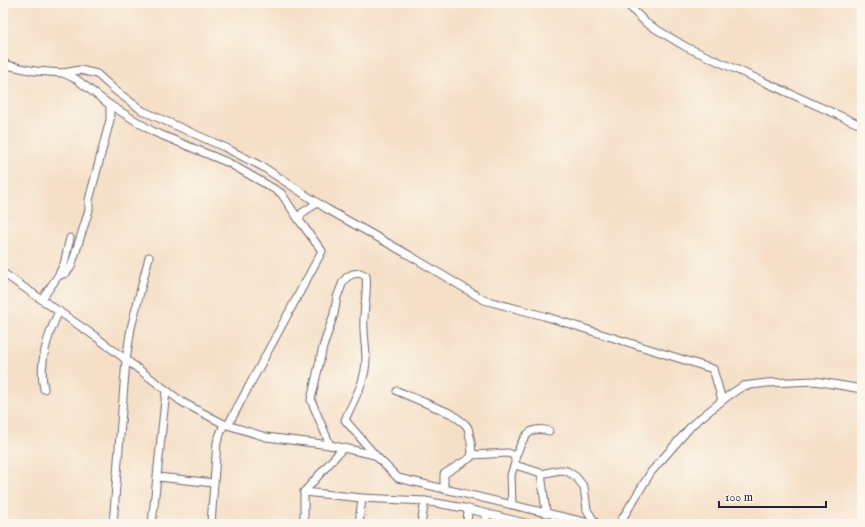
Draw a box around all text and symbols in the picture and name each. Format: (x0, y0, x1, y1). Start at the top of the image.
scale bar (719, 483, 826, 509)
text: 100 m (725, 490, 753, 505)

